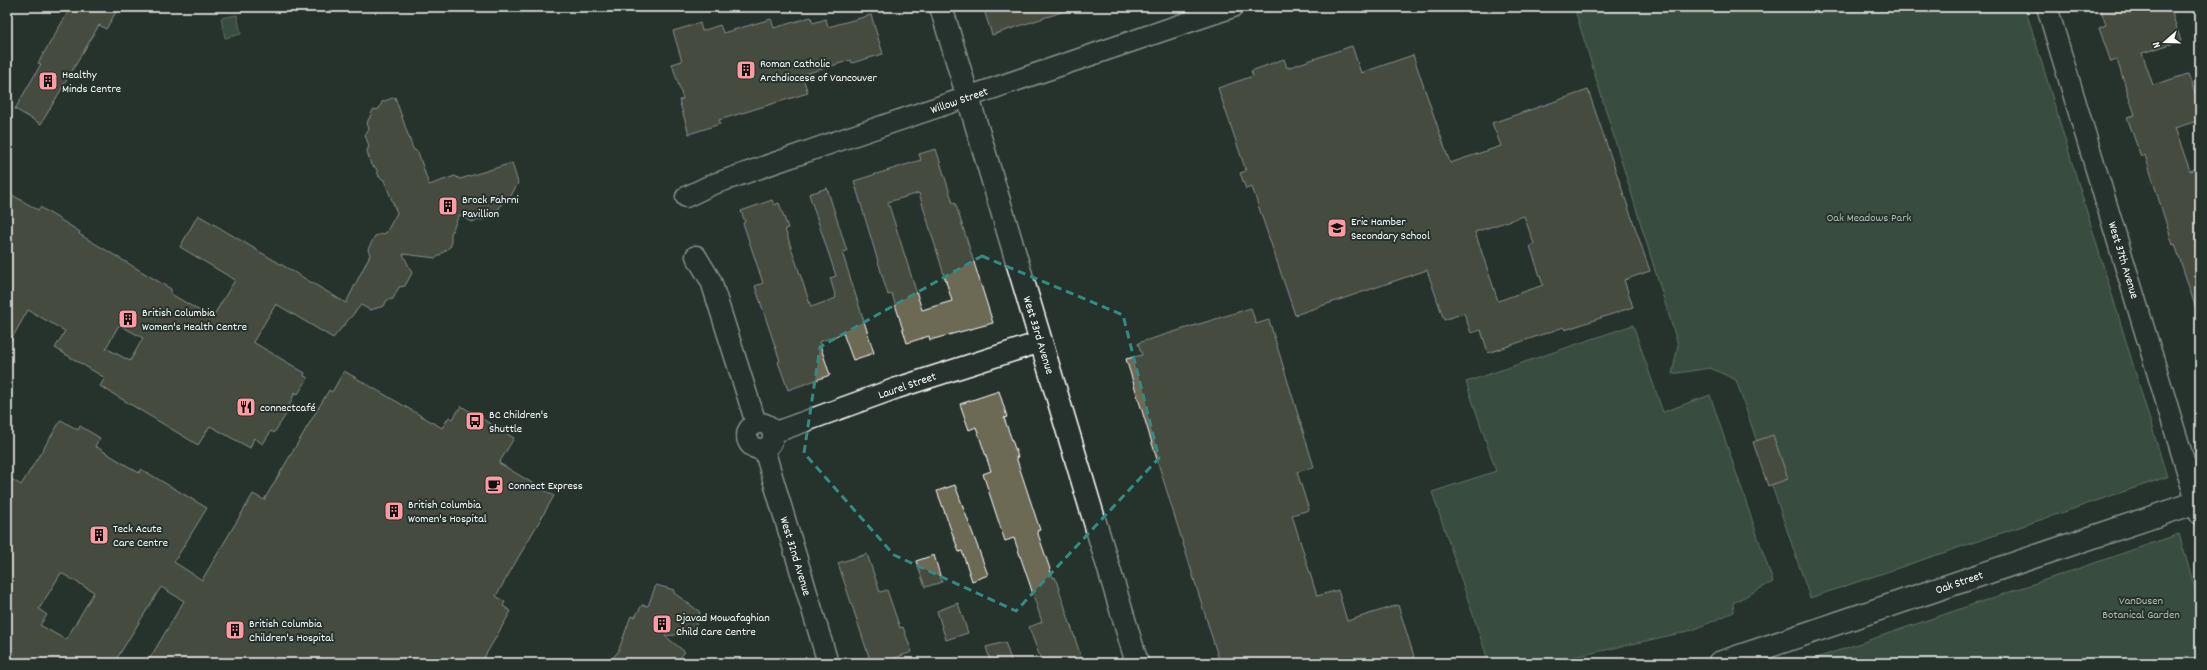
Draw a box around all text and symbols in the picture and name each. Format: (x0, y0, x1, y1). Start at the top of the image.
north arrow (2145, 22, 2185, 62)
text: N (2149, 39, 2166, 50)
place label: Roman Catholic Archdiocese of Vancouver (760, 56, 878, 87)
building icon: Roman Catholic Archdiocese of Vancouver (735, 59, 757, 81)
place label: Healthy Minds Centre (62, 67, 121, 98)
building icon: Healthy Minds Centre (37, 70, 59, 92)
street label: Willow Street (928, 83, 991, 119)
place label: Brock Fahrni Pavillion (462, 192, 519, 223)
building icon: Brock Fahrni Pavillion (437, 195, 459, 217)
park label: Oak Meadows Park (1826, 210, 1912, 227)
place label: Eric Hamber Secondary School (1351, 214, 1430, 245)
school or university icon: Eric Hamber Secondary School (1326, 217, 1348, 239)
street label: West 37th Avenue (2103, 220, 2142, 301)
street label: West 33rd Avenue (1018, 294, 1057, 377)
place label: British Columbia Women's Health Centre (142, 305, 247, 336)
building icon: British Columbia Women's Health Centre (117, 308, 139, 330)
street label: Laurel Street (876, 368, 939, 404)
restaurant icon: connectcafé (235, 396, 257, 418)
place label: connectcafé (260, 400, 316, 417)
place label: BC Children's Shuttle (489, 407, 548, 438)
bus stop icon: BC Children's Shuttle (464, 410, 486, 432)
cafe icon: Connect Express (483, 474, 505, 496)
place label: Connect Express (508, 478, 583, 495)
place label: British Columbia Women's Hospital (408, 497, 487, 528)
building icon: British Columbia Women's Hospital (383, 500, 405, 522)
street label: West 32nd Avenue (774, 515, 815, 598)
place label: Teck Acute Care Centre (113, 521, 168, 552)
building icon: Teck Acute Care Centre (88, 524, 110, 546)
street label: Oak Street (1933, 567, 1986, 599)
park label: VanDusen Botanical Garden (2102, 593, 2180, 624)
place label: Djavad Mowafaghian Child Care Centre (676, 610, 770, 641)
building icon: Djavad Mowafaghian Child Care Centre (651, 613, 673, 635)
place label: British Columbia Children's Hospital (249, 616, 334, 647)
building icon: British Columbia Children's Hospital (224, 619, 246, 641)

